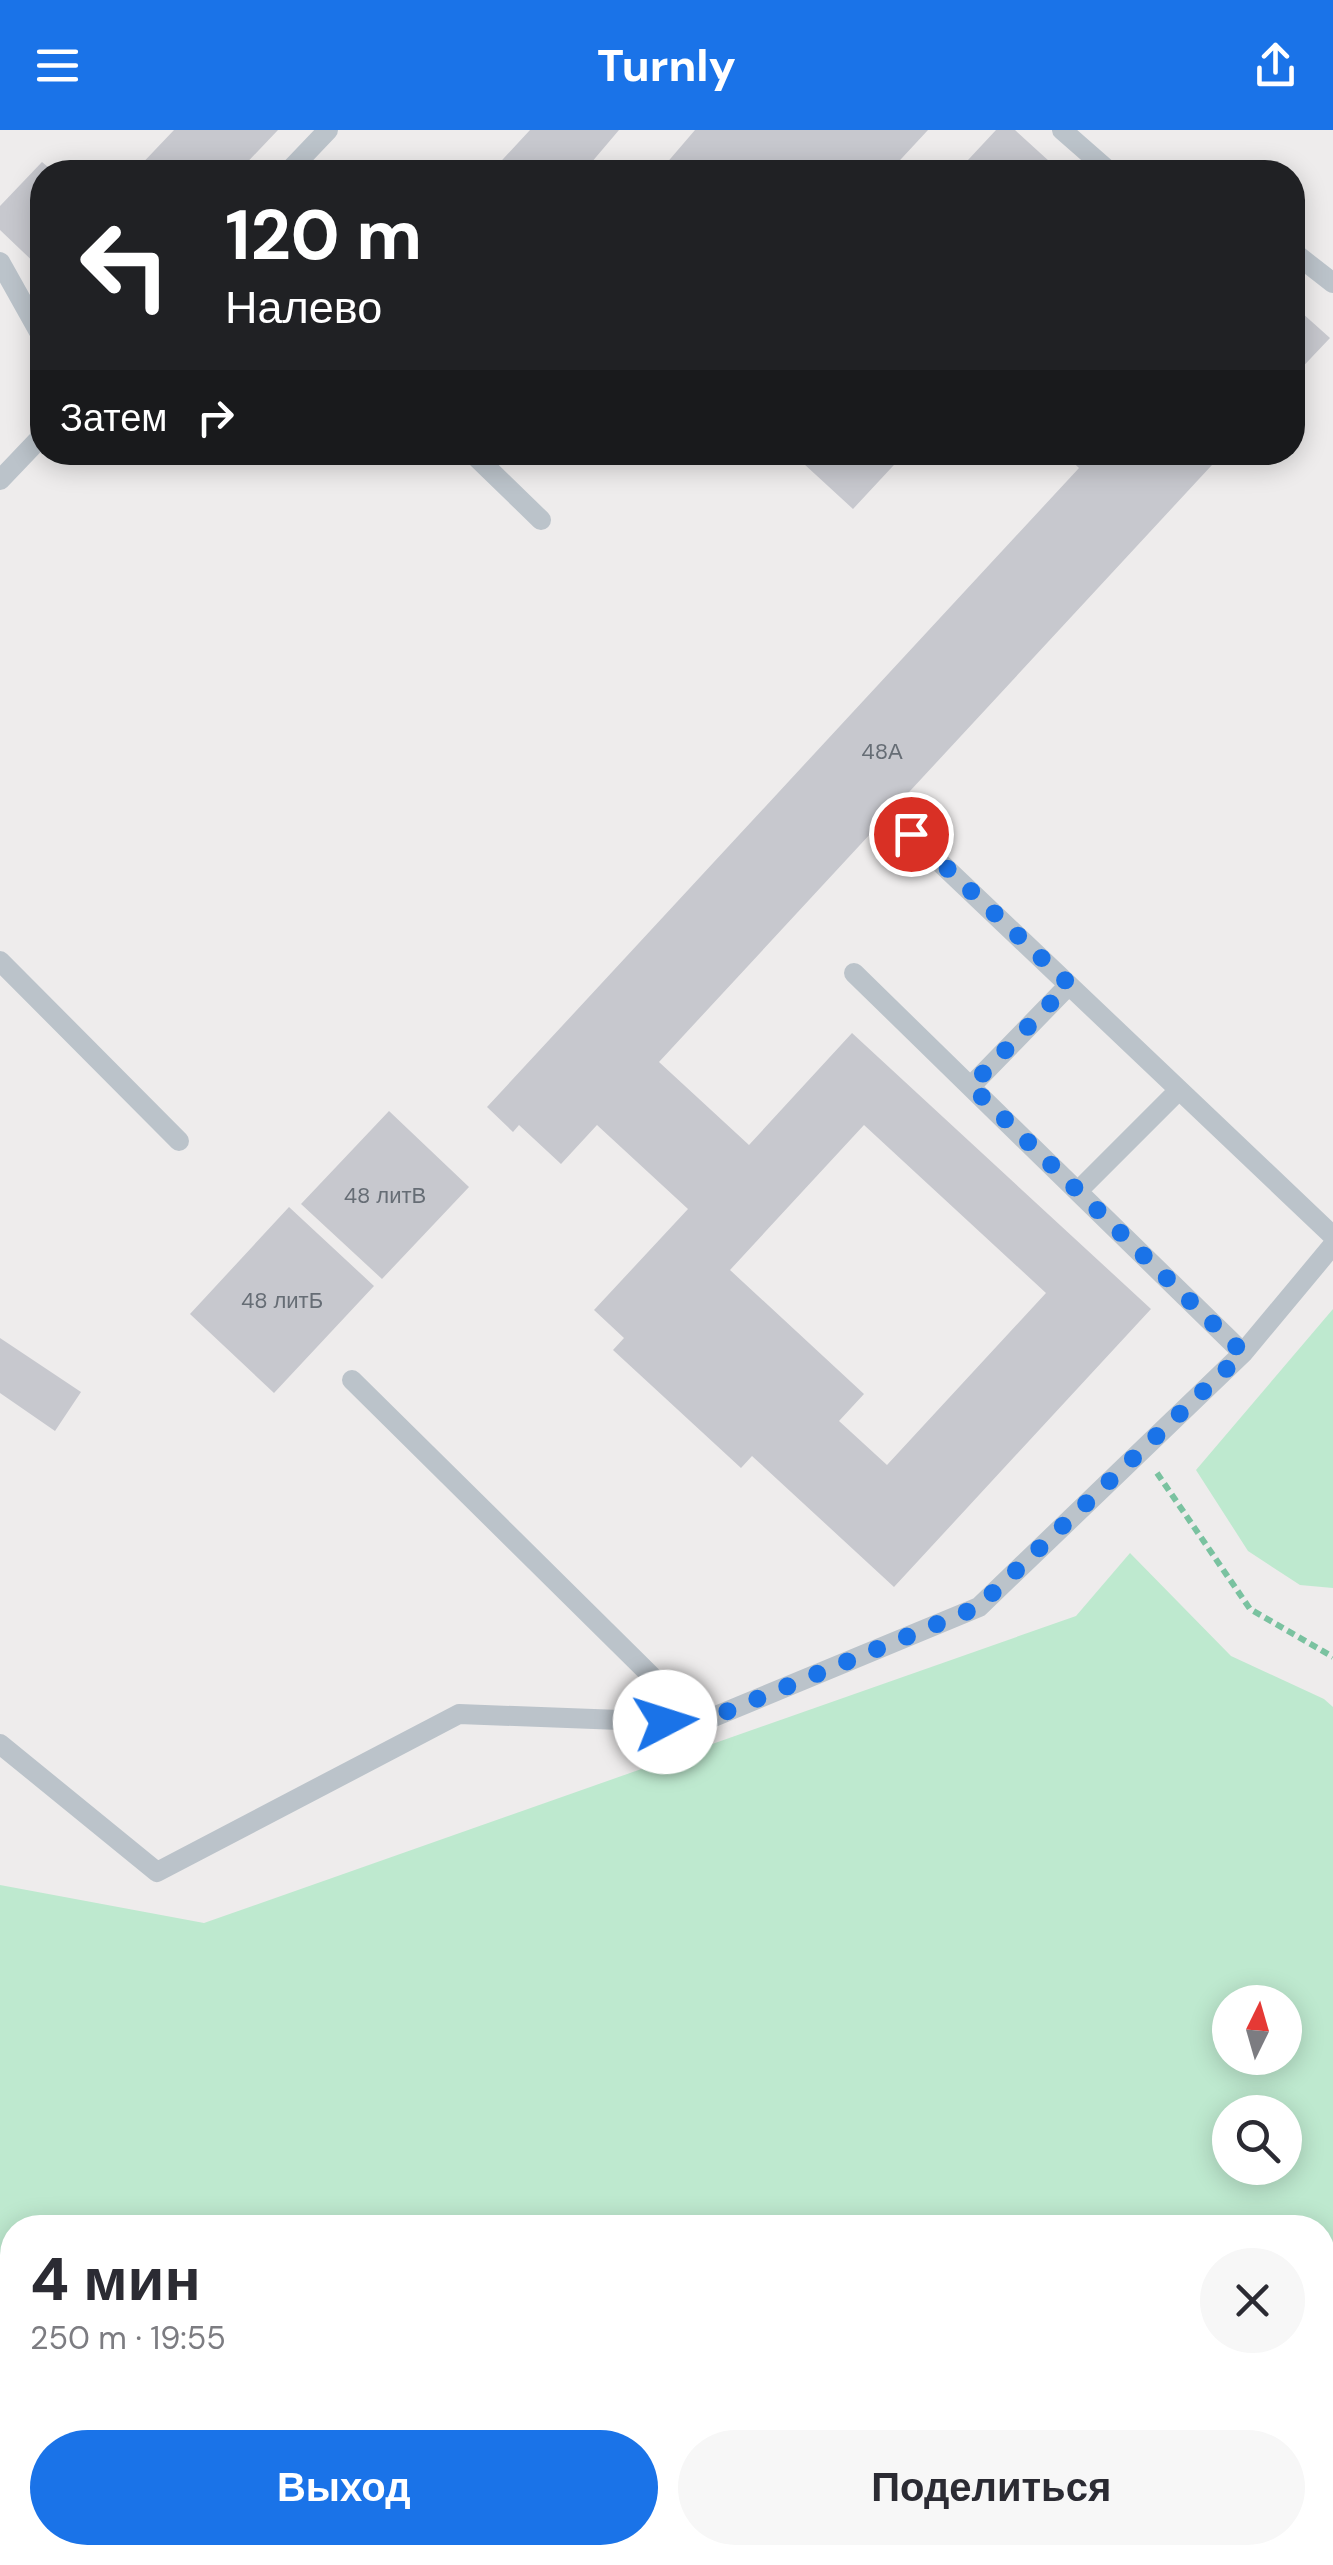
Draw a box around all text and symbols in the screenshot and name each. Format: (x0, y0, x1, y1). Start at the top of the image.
text: Turnly (597, 36, 736, 95)
icon: menu (30, 38, 85, 93)
icon: share (1248, 38, 1303, 93)
text: 120 m (225, 190, 422, 281)
icon: left (60, 200, 190, 330)
text: Налево (225, 278, 382, 337)
icon: right (188, 390, 243, 445)
text: Затем (60, 393, 168, 443)
house number: 48А (861, 737, 903, 766)
pin (869, 792, 954, 877)
icon: arrive (884, 807, 939, 862)
house number: 48 литВ (344, 1181, 426, 1210)
house number: 48 литБ (241, 1286, 323, 1315)
position arrow (613, 1670, 717, 1774)
north arrow (1212, 1985, 1302, 2075)
map controls (1212, 1985, 1302, 2185)
button: search (1212, 2095, 1302, 2185)
text: 4 мин (30, 2240, 201, 2319)
button: close (1200, 2248, 1305, 2353)
text: 250 m · 19:55 (30, 2317, 226, 2359)
button: Выход (30, 2430, 658, 2545)
button: Поделиться (678, 2430, 1305, 2545)

